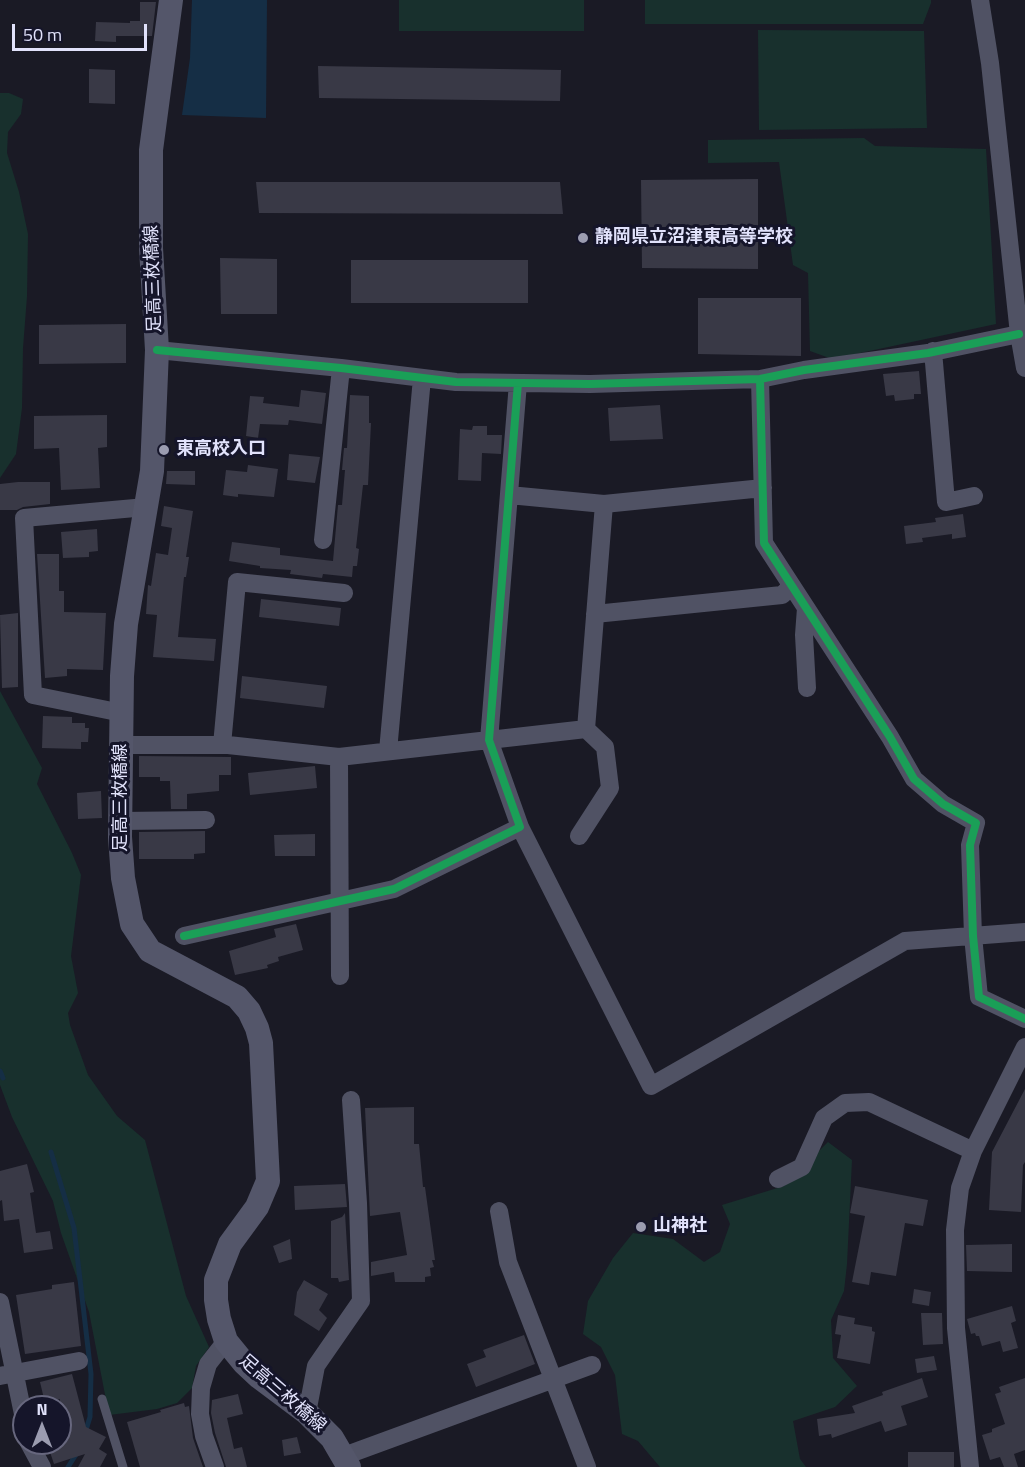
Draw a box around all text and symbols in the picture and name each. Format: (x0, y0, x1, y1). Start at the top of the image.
scale bar (15, 12, 150, 50)
text: 50 m (23, 21, 62, 48)
street label: 足高三枚橋線 (141, 225, 167, 333)
place label: 静岡県立沼津東高等学校 (595, 227, 793, 249)
marker: 静岡県立沼津東高等学校 (576, 231, 590, 245)
place label: 東高校入口 (176, 439, 266, 461)
marker: 東高校入口 (157, 443, 171, 457)
street label: 足高三枚橋線 (111, 744, 133, 852)
place label: 山神社 (653, 1216, 707, 1238)
marker: 山神社 (634, 1220, 648, 1234)
street label: 足高三枚橋線 (234, 1350, 330, 1438)
north arrow (12, 1395, 72, 1455)
text: N (36, 1397, 48, 1421)

